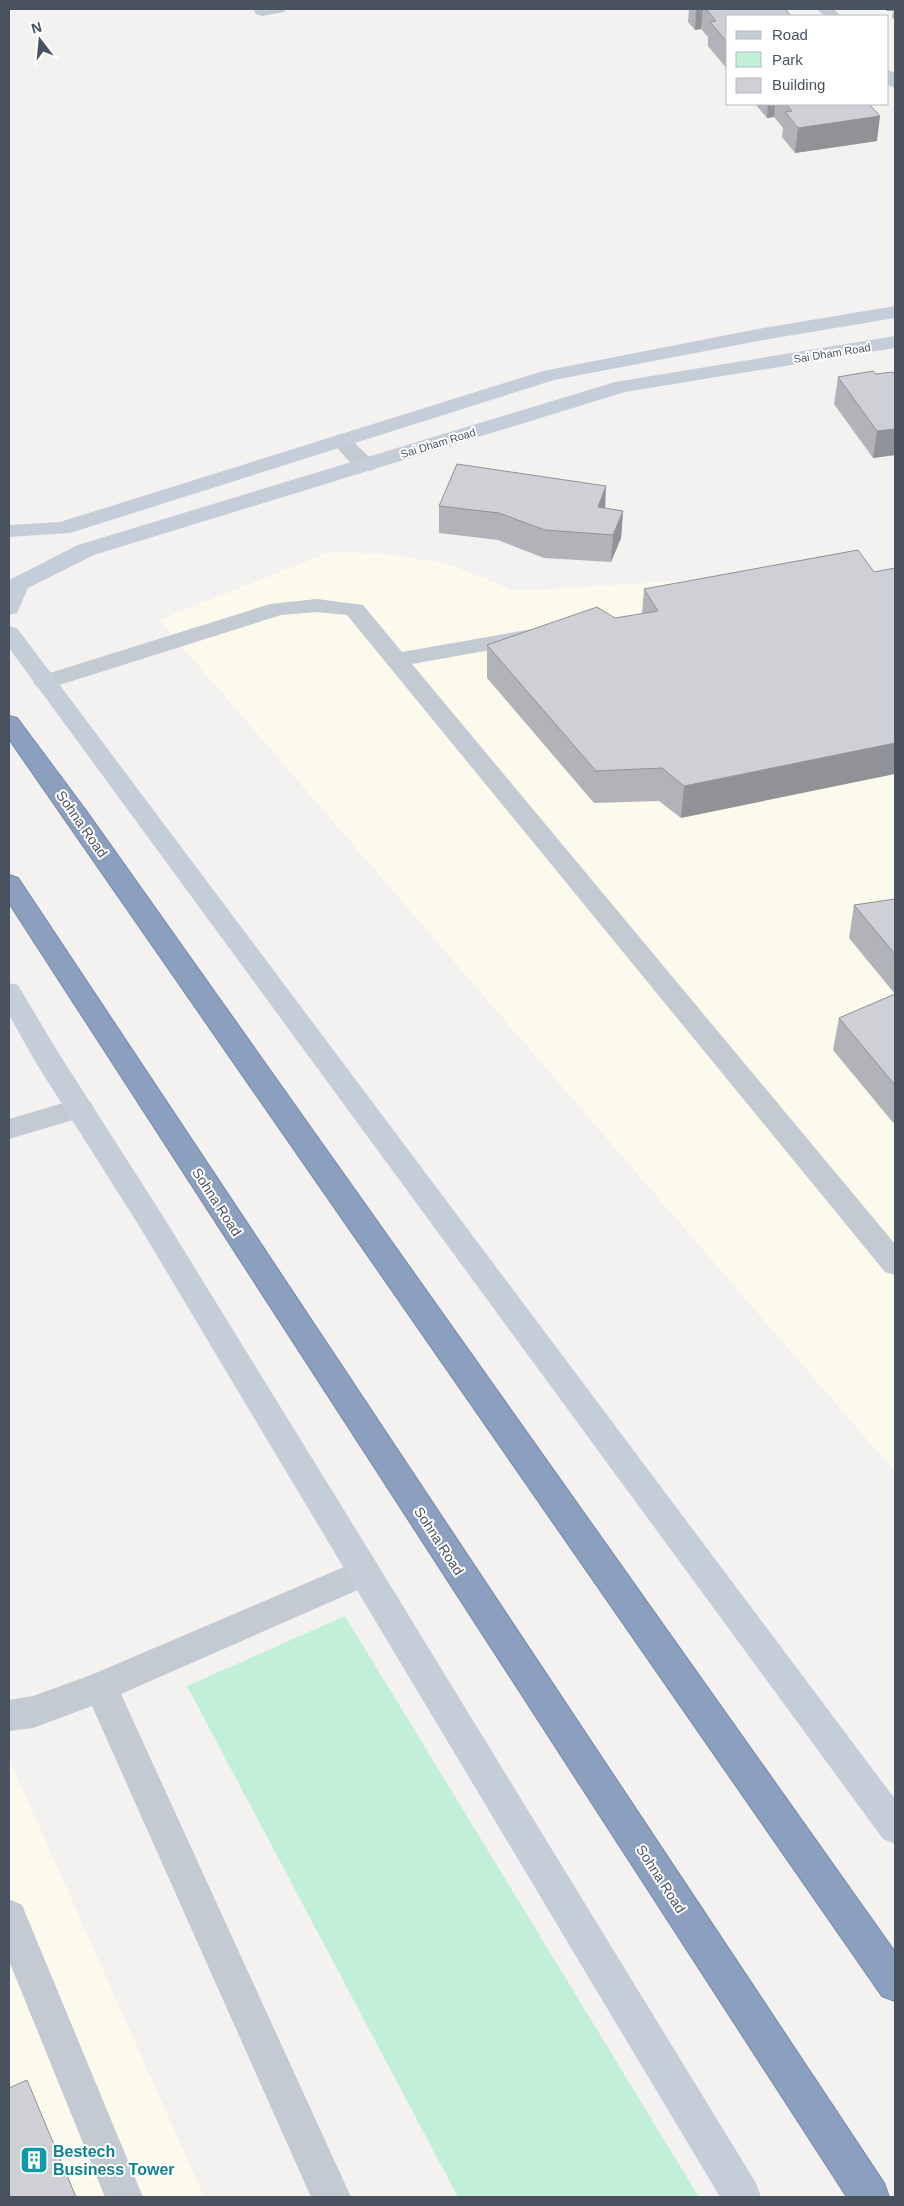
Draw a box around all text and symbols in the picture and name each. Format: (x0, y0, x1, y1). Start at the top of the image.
north arrow (15, 15, 65, 65)
legend (726, 15, 889, 105)
text: N (29, 18, 43, 37)
text: Road (772, 26, 808, 43)
text: Park (772, 51, 803, 68)
text: Building (772, 76, 825, 93)
street label: Sai Dham Road (793, 341, 871, 365)
street label: Sai Dham Road (399, 426, 477, 460)
street label: Sohna Road (53, 788, 111, 860)
street label: Sohna Road (189, 1165, 245, 1239)
street label: Sohna Road (411, 1504, 467, 1578)
street label: Sohna Road (633, 1842, 689, 1916)
place label: Bestech Business Tower (53, 2143, 175, 2178)
building icon: Bestech Business Tower (19, 2145, 49, 2175)

